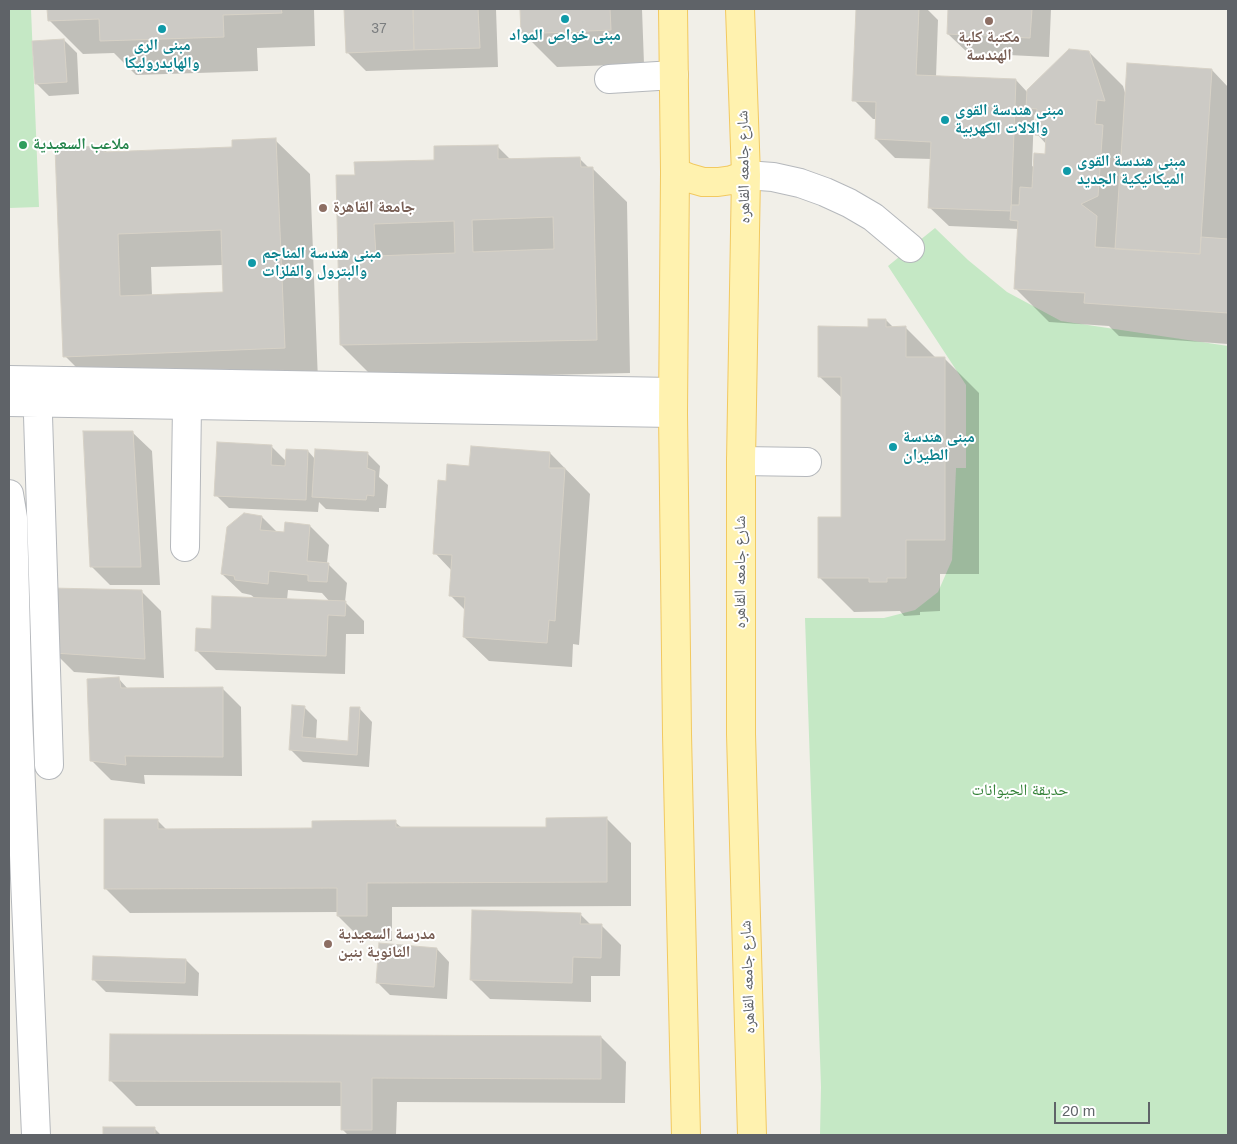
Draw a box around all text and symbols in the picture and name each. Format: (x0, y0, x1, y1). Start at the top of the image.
marker: مبنى خواص المواد (559, 13, 571, 25)
marker: مكتبة كلية الهندسة (983, 15, 995, 27)
house number: 37 (371, 21, 387, 37)
marker: مبنى الرى والهايدروليكا (156, 23, 168, 35)
place label: مبنى خواص المواد (509, 26, 621, 46)
place label: مكتبة كلية الهندسة (958, 28, 1020, 66)
place label: مبنى الرى والهايدروليكا (124, 36, 200, 74)
place label: مبنى هندسة القوى والالات الكهربية (955, 101, 1064, 139)
street label: شارع جامعه القاهره (733, 110, 755, 224)
marker: مبنى هندسة القوى والالات الكهربية (939, 114, 951, 126)
place label: ملاعب السعيدية (33, 135, 129, 155)
marker: ملاعب السعيدية (17, 139, 29, 151)
place label: مبنى هندسة القوى الميكانيكية الجديد (1077, 152, 1186, 190)
marker: مبنى هندسة القوى الميكانيكية الجديد (1061, 165, 1073, 177)
place label: جامعة القاهرة (333, 198, 415, 218)
marker: جامعة القاهرة (317, 202, 329, 214)
place label: مبنى هندسة المناجم والبترول والفلزات (262, 244, 381, 282)
marker: مبنى هندسة المناجم والبترول والفلزات (246, 257, 258, 269)
place label: مبنى هندسة الطيران (903, 428, 975, 466)
marker: مبنى هندسة الطيران (887, 441, 899, 453)
street label: شارع جامعه القاهره (731, 515, 751, 629)
park label: حديقة الحيوانات (972, 781, 1068, 801)
street label: شارع جامعه القاهره (736, 920, 760, 1034)
place label: مدرسة السعيدية الثانوية بنين (338, 925, 435, 963)
marker: مدرسة السعيدية الثانوية بنين (322, 938, 334, 950)
scale bar (1057, 1092, 1153, 1124)
text: 20 m (1062, 1102, 1095, 1119)

